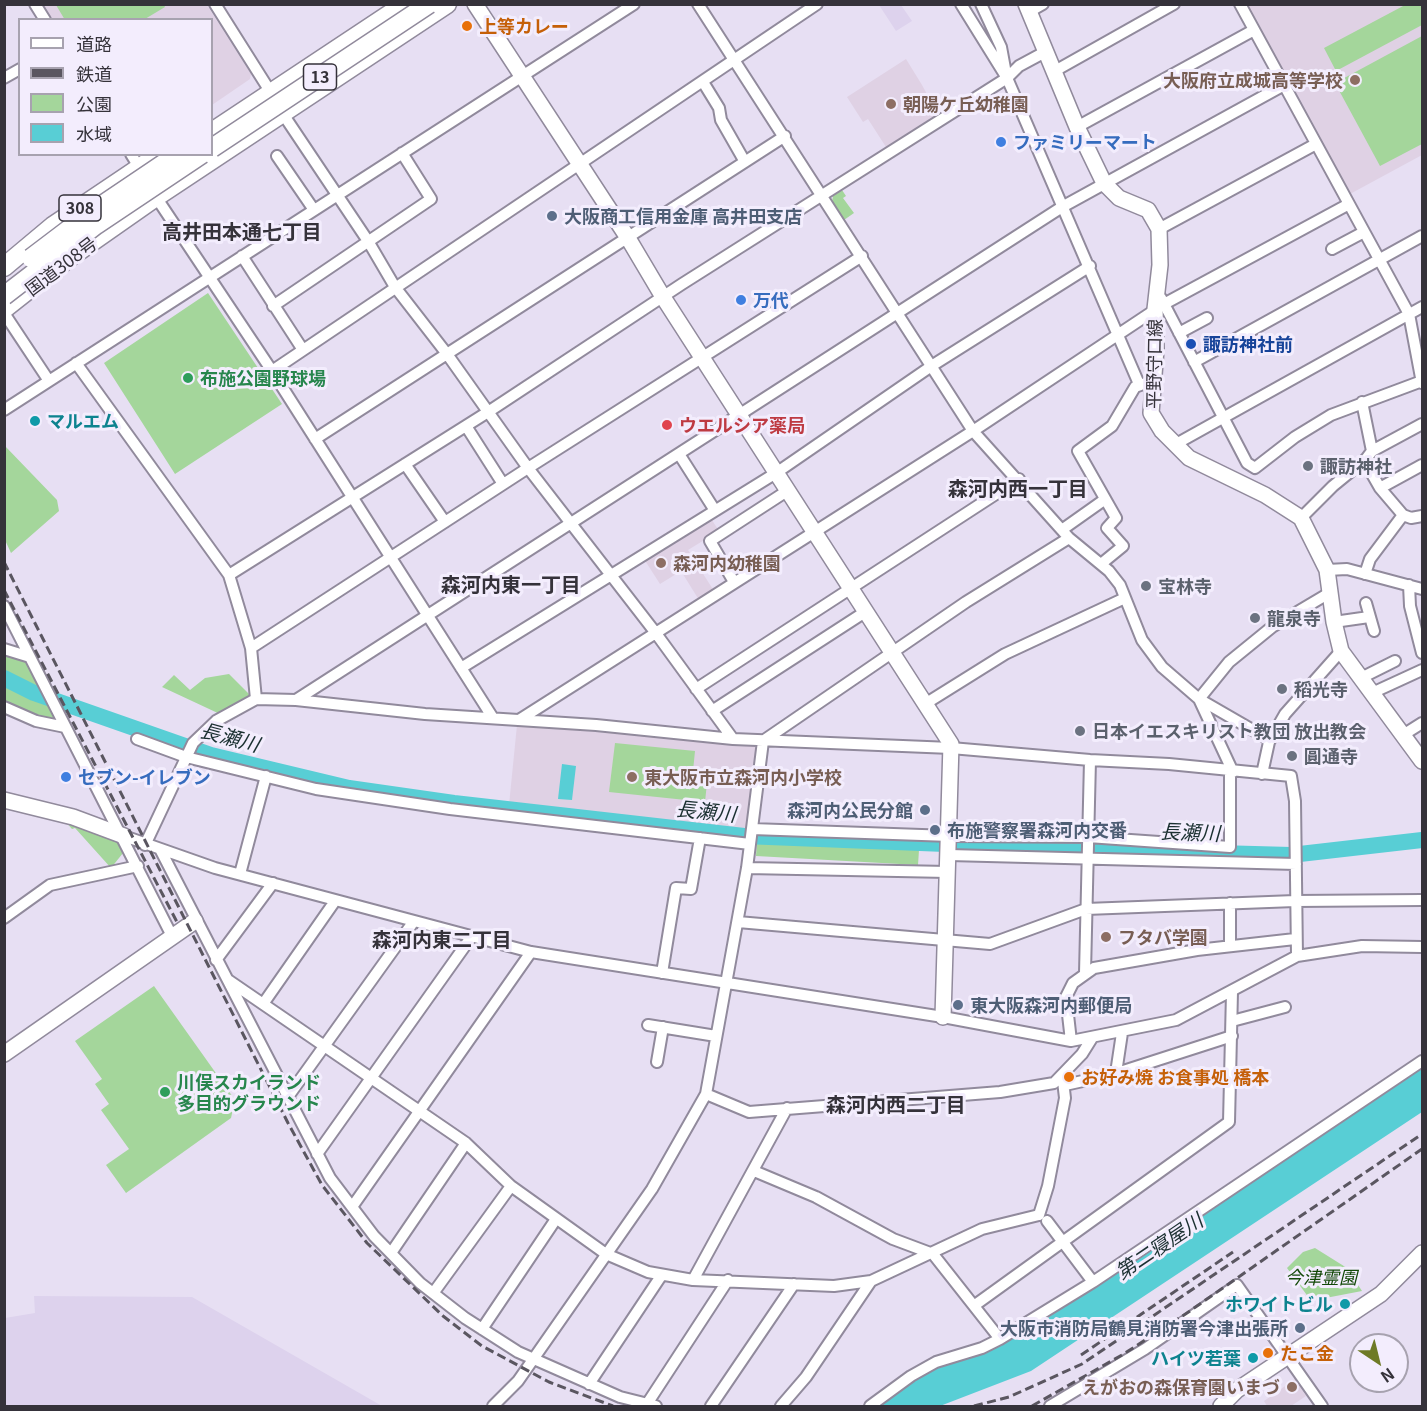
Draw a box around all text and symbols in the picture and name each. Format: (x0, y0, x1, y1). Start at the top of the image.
place label: 上等カレー (479, 15, 569, 37)
legend (18, 18, 213, 156)
marker: 上等カレー (460, 19, 474, 33)
text: 道路 (76, 30, 112, 56)
text: 鉄道 (76, 60, 112, 86)
road number: 13 (304, 64, 336, 90)
place label: 大阪府立成城高等学校 (1163, 69, 1343, 91)
marker: 大阪府立成城高等学校 (1348, 73, 1362, 87)
text: 公園 (76, 90, 112, 116)
place label: 朝陽ケ丘幼稚園 (903, 93, 1029, 115)
marker: 朝陽ケ丘幼稚園 (884, 97, 898, 111)
text: 水域 (76, 120, 112, 146)
place label: ファミリーマート (1013, 131, 1157, 153)
marker: ファミリーマート (994, 135, 1008, 149)
road number: 308 (59, 195, 101, 221)
place label: 大阪商工信用金庫 高井田支店 (564, 205, 802, 227)
marker: 大阪商工信用金庫 高井田支店 (545, 209, 559, 223)
district label: 高井田本通七丁目 (162, 219, 322, 243)
street label: 国道308号 (21, 232, 101, 300)
place label: 万代 (753, 289, 789, 311)
marker: 万代 (734, 293, 748, 307)
street label: 平野守口線 (1142, 319, 1166, 409)
place label: 諏訪神社前 (1203, 333, 1293, 355)
marker: 諏訪神社前 (1184, 337, 1198, 351)
place label: 布施公園野球場 (200, 367, 326, 389)
marker: 布施公園野球場 (181, 371, 195, 385)
place label: マルエム (47, 410, 119, 432)
marker: マルエム (28, 414, 42, 428)
place label: ウエルシア薬局 (679, 414, 805, 436)
marker: ウエルシア薬局 (660, 418, 674, 432)
place label: 諏訪神社 (1320, 455, 1392, 477)
marker: 諏訪神社 (1301, 459, 1315, 473)
district label: 森河内西一丁目 (948, 476, 1088, 500)
place label: 森河内幼稚園 (673, 552, 781, 574)
marker: 森河内幼稚園 (654, 556, 668, 570)
district label: 森河内東一丁目 (441, 572, 581, 596)
place label: 宝林寺 (1158, 575, 1212, 597)
marker: 宝林寺 (1139, 579, 1153, 593)
place label: 龍泉寺 (1267, 607, 1321, 629)
marker: 龍泉寺 (1248, 611, 1262, 625)
place label: 稻光寺 (1294, 678, 1348, 700)
marker: 稻光寺 (1275, 682, 1289, 696)
water label: 長瀬川 (198, 718, 262, 756)
place label: 日本イエスキリスト教団 放出教会 (1092, 720, 1366, 742)
marker: 日本イエスキリスト教団 放出教会 (1073, 724, 1087, 738)
place label: 圓通寺 (1304, 745, 1358, 767)
marker: 圓通寺 (1285, 749, 1299, 763)
place label: セブン-イレブン (78, 766, 211, 788)
place label: 東大阪市立森河内小学校 (644, 766, 842, 788)
marker: セブン-イレブン (59, 770, 73, 784)
marker: 東大阪市立森河内小学校 (625, 770, 639, 784)
water label: 長瀬川 (675, 796, 737, 826)
place label: 森河内公民分館 (787, 799, 913, 821)
marker: 森河内公民分館 (918, 803, 932, 817)
place label: 布施警察署森河内交番 (947, 819, 1127, 841)
water label: 長瀬川 (1160, 819, 1220, 845)
marker: 布施警察署森河内交番 (928, 823, 942, 837)
place label: フタバ学園 (1118, 926, 1208, 948)
district label: 森河内東二丁目 (372, 927, 512, 951)
marker: フタバ学園 (1099, 930, 1113, 944)
place label: 東大阪森河内郵便局 (970, 994, 1132, 1016)
marker: 東大阪森河内郵便局 (951, 998, 965, 1012)
place label: お好み焼 お食事処 橋本 (1081, 1066, 1269, 1088)
marker: お好み焼 お食事処 橋本 (1062, 1070, 1076, 1084)
place label: 川俣スカイランド 多目的グラウンド (177, 1071, 321, 1114)
marker: 川俣スカイランド 多目的グラウンド (158, 1085, 172, 1099)
district label: 森河内西二丁目 (826, 1092, 966, 1116)
water label: 第二寝屋川 (1111, 1208, 1207, 1284)
park label: 今津霊園 (1285, 1266, 1357, 1288)
place label: ホワイトビル (1225, 1293, 1333, 1315)
marker: ホワイトビル (1338, 1297, 1352, 1311)
place label: 大阪市消防局鶴見消防署今津出張所 (1000, 1317, 1288, 1339)
marker: 大阪市消防局鶴見消防署今津出張所 (1293, 1321, 1307, 1335)
north arrow (1349, 1333, 1409, 1393)
place label: たこ金 (1280, 1342, 1334, 1364)
marker: たこ金 (1261, 1346, 1275, 1360)
place label: ハイツ若葉 (1151, 1347, 1241, 1369)
marker: ハイツ若葉 (1246, 1351, 1260, 1365)
text: N (1376, 1363, 1400, 1389)
place label: えがおの森保育園いまづ (1082, 1376, 1280, 1398)
marker: えがおの森保育園いまづ (1285, 1380, 1299, 1394)

